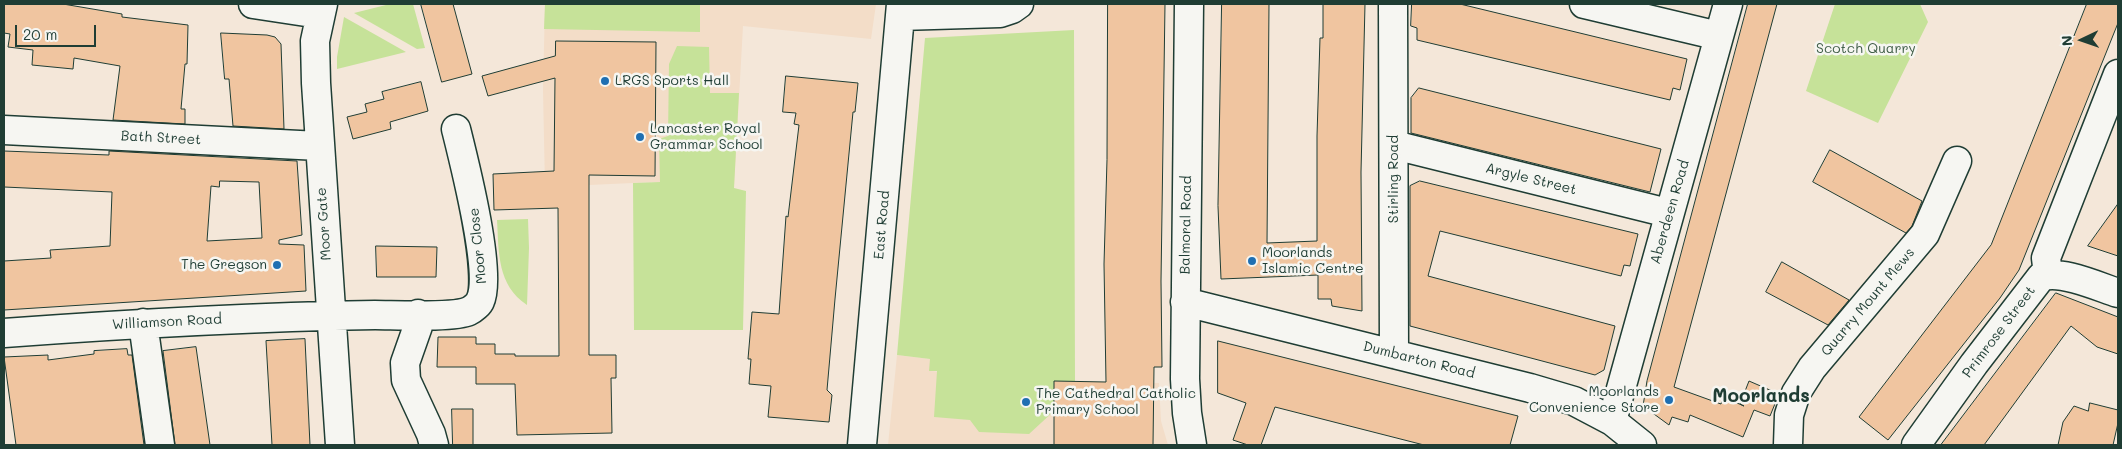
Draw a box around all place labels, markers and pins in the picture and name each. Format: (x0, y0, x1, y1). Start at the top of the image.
place label: LRGS Sports Hall (615, 73, 729, 89)
marker: LRGS Sports Hall (599, 75, 611, 87)
place label: Lancaster Royal Grammar School (650, 121, 763, 154)
marker: Lancaster Royal Grammar School (634, 131, 646, 143)
place label: Moorlands Islamic Centre (1262, 245, 1364, 278)
marker: Moorlands Islamic Centre (1246, 255, 1258, 267)
place label: The Gregson (181, 257, 267, 273)
marker: The Gregson (271, 259, 283, 271)
place label: Moorlands Convenience Store (1529, 384, 1659, 417)
place label: The Cathedral Catholic Primary School (1036, 386, 1196, 418)
marker: Moorlands Convenience Store (1663, 394, 1675, 406)
marker: The Cathedral Catholic Primary School (1020, 396, 1032, 408)

